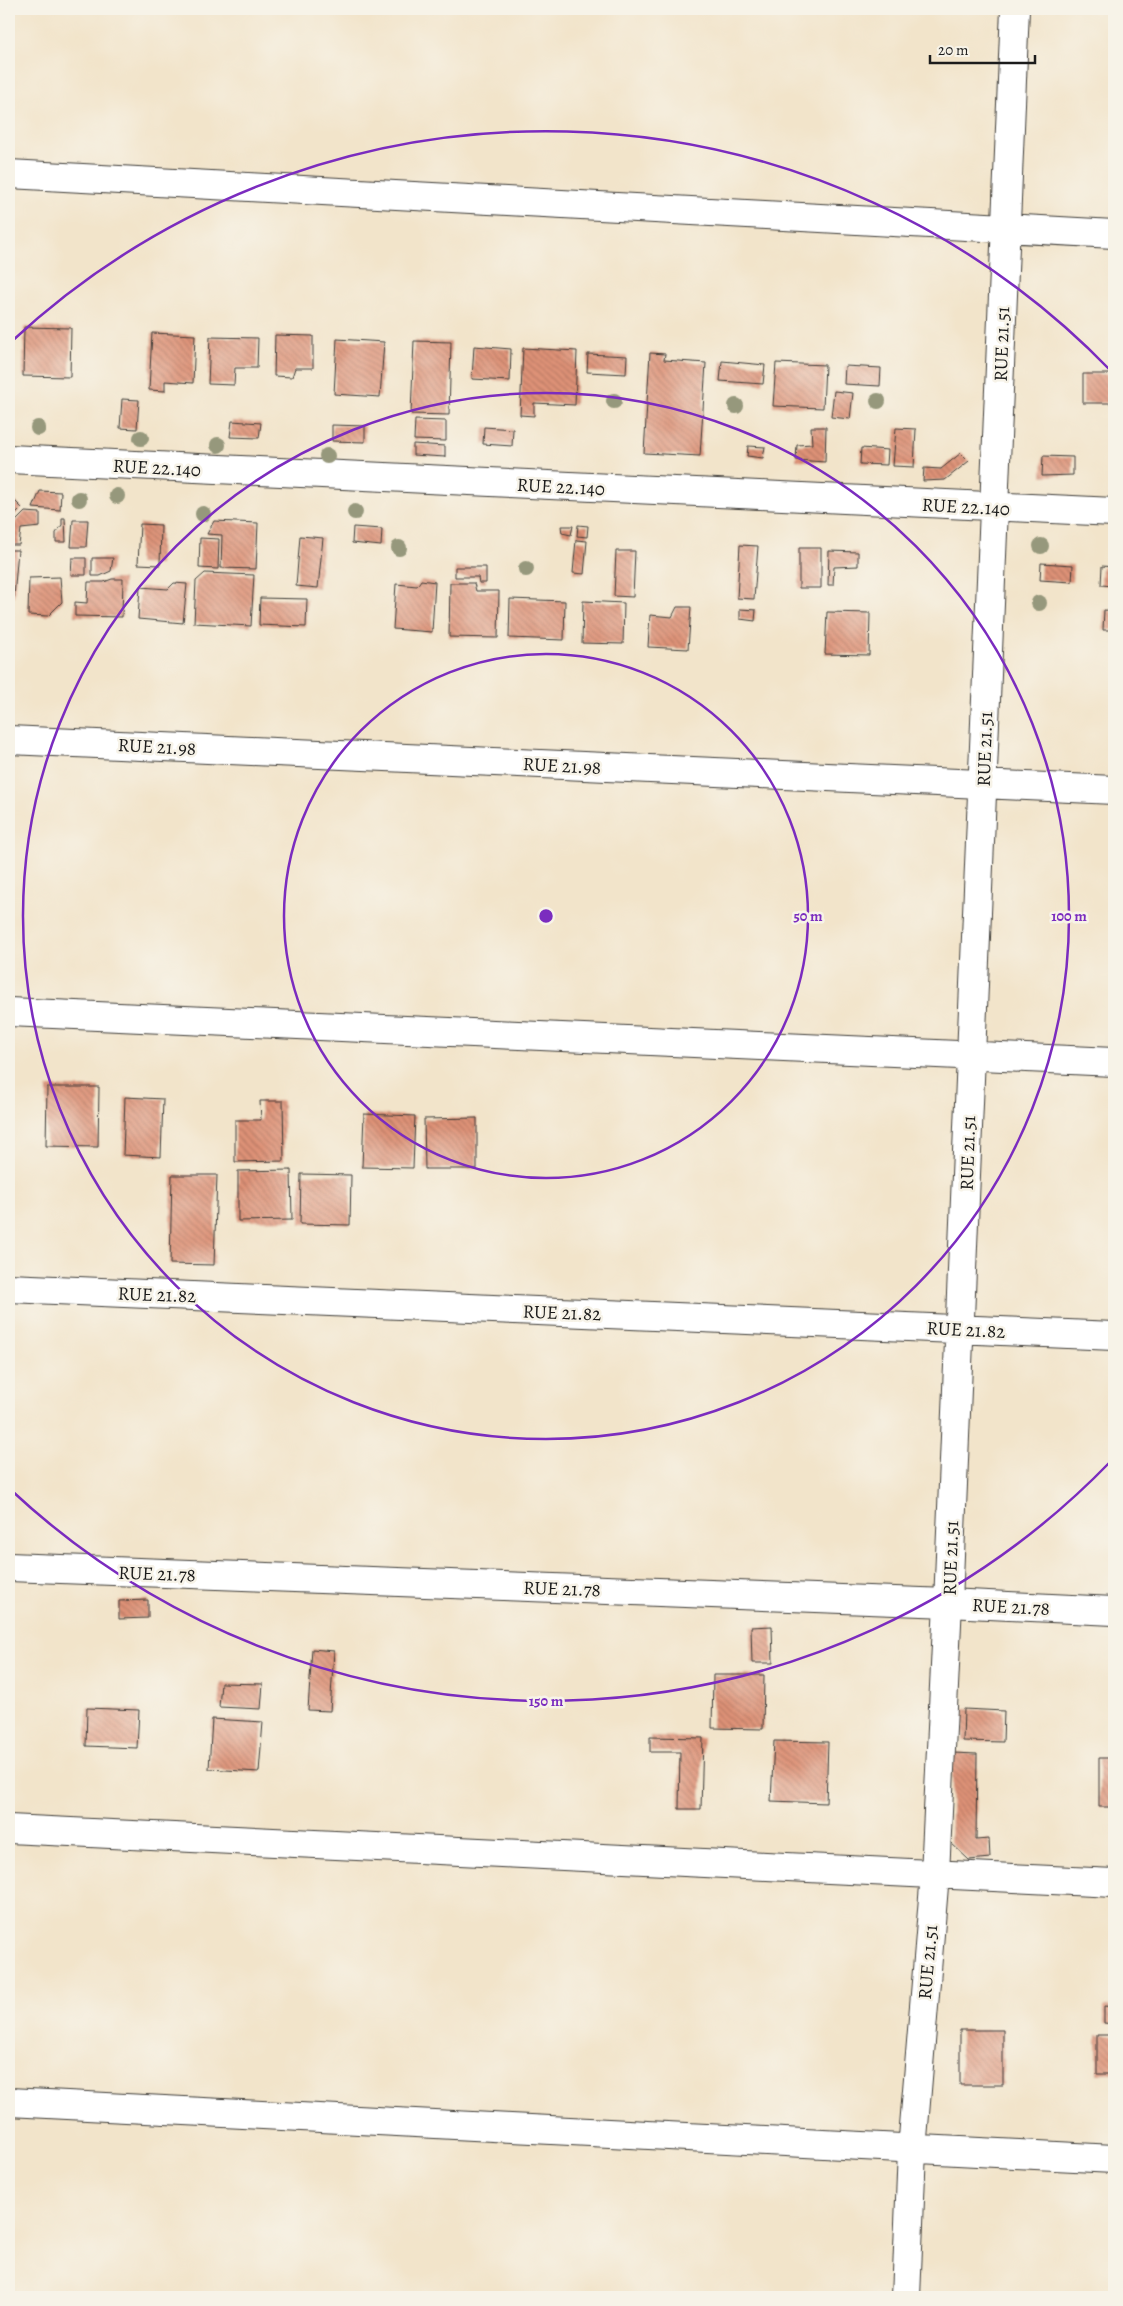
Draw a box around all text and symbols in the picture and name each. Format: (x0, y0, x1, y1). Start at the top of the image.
scale bar (930, 32, 1036, 64)
text: 20 m (938, 40, 969, 60)
street label: RUE 21.51 (988, 306, 1016, 382)
street label: RUE 22.140 (112, 453, 202, 483)
street label: RUE 22.140 (516, 472, 606, 502)
street label: RUE 22.140 (921, 492, 1011, 522)
street label: RUE 21.51 (971, 711, 999, 787)
street label: RUE 21.98 (117, 732, 197, 762)
street label: RUE 21.98 (522, 751, 602, 781)
text: 50 m (793, 906, 823, 926)
text: 100 m (1051, 906, 1087, 926)
centre of rings (537, 907, 555, 925)
street label: RUE 21.51 (954, 1115, 982, 1191)
street label: RUE 21.82 (117, 1281, 197, 1309)
street label: RUE 21.82 (522, 1299, 602, 1327)
street label: RUE 21.82 (926, 1315, 1006, 1345)
street label: RUE 21.51 (937, 1520, 965, 1596)
street label: RUE 21.78 (118, 1560, 196, 1588)
street label: RUE 21.78 (523, 1575, 601, 1603)
street label: RUE 21.78 (971, 1592, 1050, 1622)
text: 150 m (529, 1691, 564, 1711)
street label: RUE 21.51 (912, 1923, 944, 2001)

